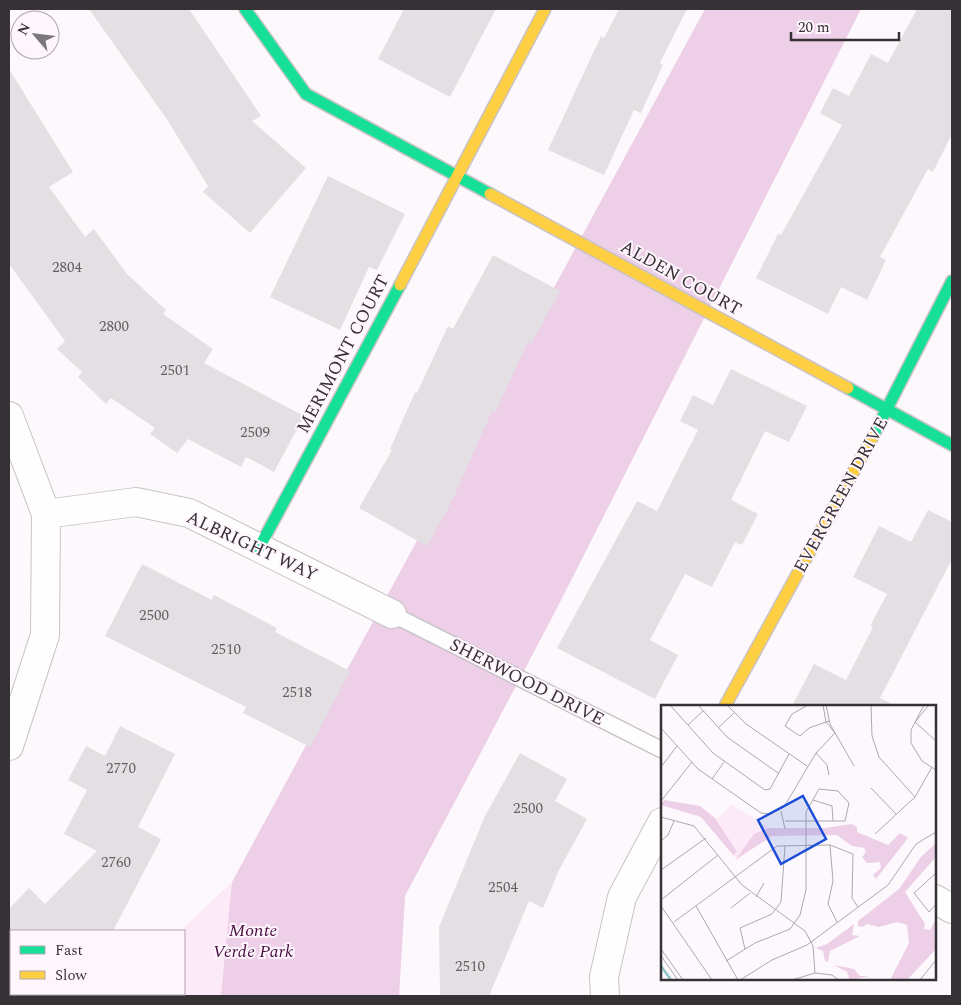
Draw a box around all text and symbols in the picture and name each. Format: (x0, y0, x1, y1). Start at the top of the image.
north arrow (10, 10, 60, 60)
scale bar (791, 10, 898, 42)
text: 20 m (798, 16, 830, 39)
text: N (12, 19, 36, 39)
street label: ALDEN COURT (615, 233, 747, 323)
house number: 2804 (52, 256, 82, 279)
street label: MERIMONT COURT (290, 270, 396, 438)
house number: 2800 (99, 315, 129, 338)
house number: 2501 (160, 359, 190, 382)
street label: EVERGREEN DRIVE (787, 412, 895, 578)
house number: 2509 (240, 421, 270, 444)
street label: ALBRIGHT WAY (182, 504, 322, 588)
house number: 2500 (139, 604, 169, 627)
street label: SHERWOOD DRIVE (445, 631, 609, 733)
house number: 2510 (211, 638, 241, 661)
house number: 2518 (282, 681, 312, 704)
inset map (661, 705, 936, 980)
house number: 2770 (106, 757, 136, 780)
house number: 2500 (513, 797, 543, 820)
house number: 2760 (101, 851, 131, 874)
house number: 2504 (488, 876, 518, 899)
park label: Monte Verde Park (213, 917, 294, 965)
legend (10, 930, 185, 995)
text: Fast (55, 939, 83, 962)
house number: 2510 (455, 955, 485, 978)
text: Slow (55, 964, 87, 987)

